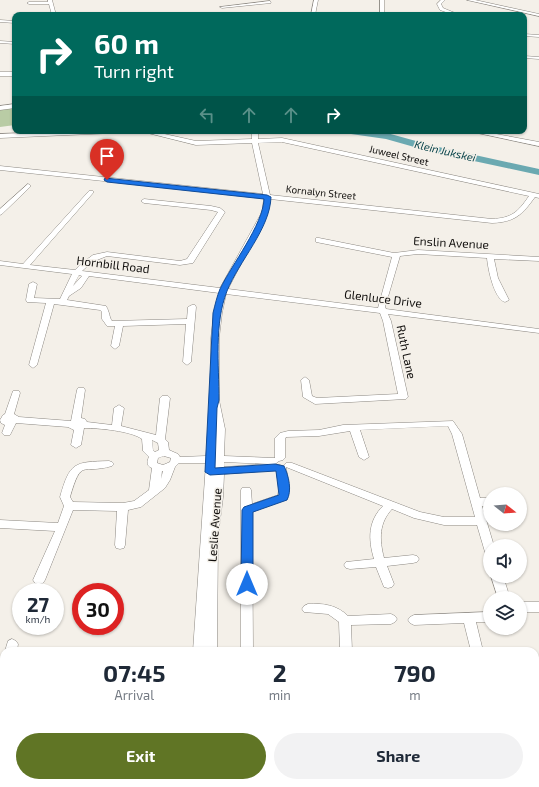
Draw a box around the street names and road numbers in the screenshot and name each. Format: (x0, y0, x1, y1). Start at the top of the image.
street label: Juweel Street (368, 142, 430, 168)
street label: Kornalyn Street (285, 182, 357, 202)
street label: Enslin Avenue (413, 233, 489, 251)
street label: Hornbill Road (76, 253, 150, 275)
street label: Glenluce Drive (343, 286, 423, 310)
street label: Ruth Lane (394, 324, 420, 380)
street label: Leslie Avenue (204, 487, 224, 562)

